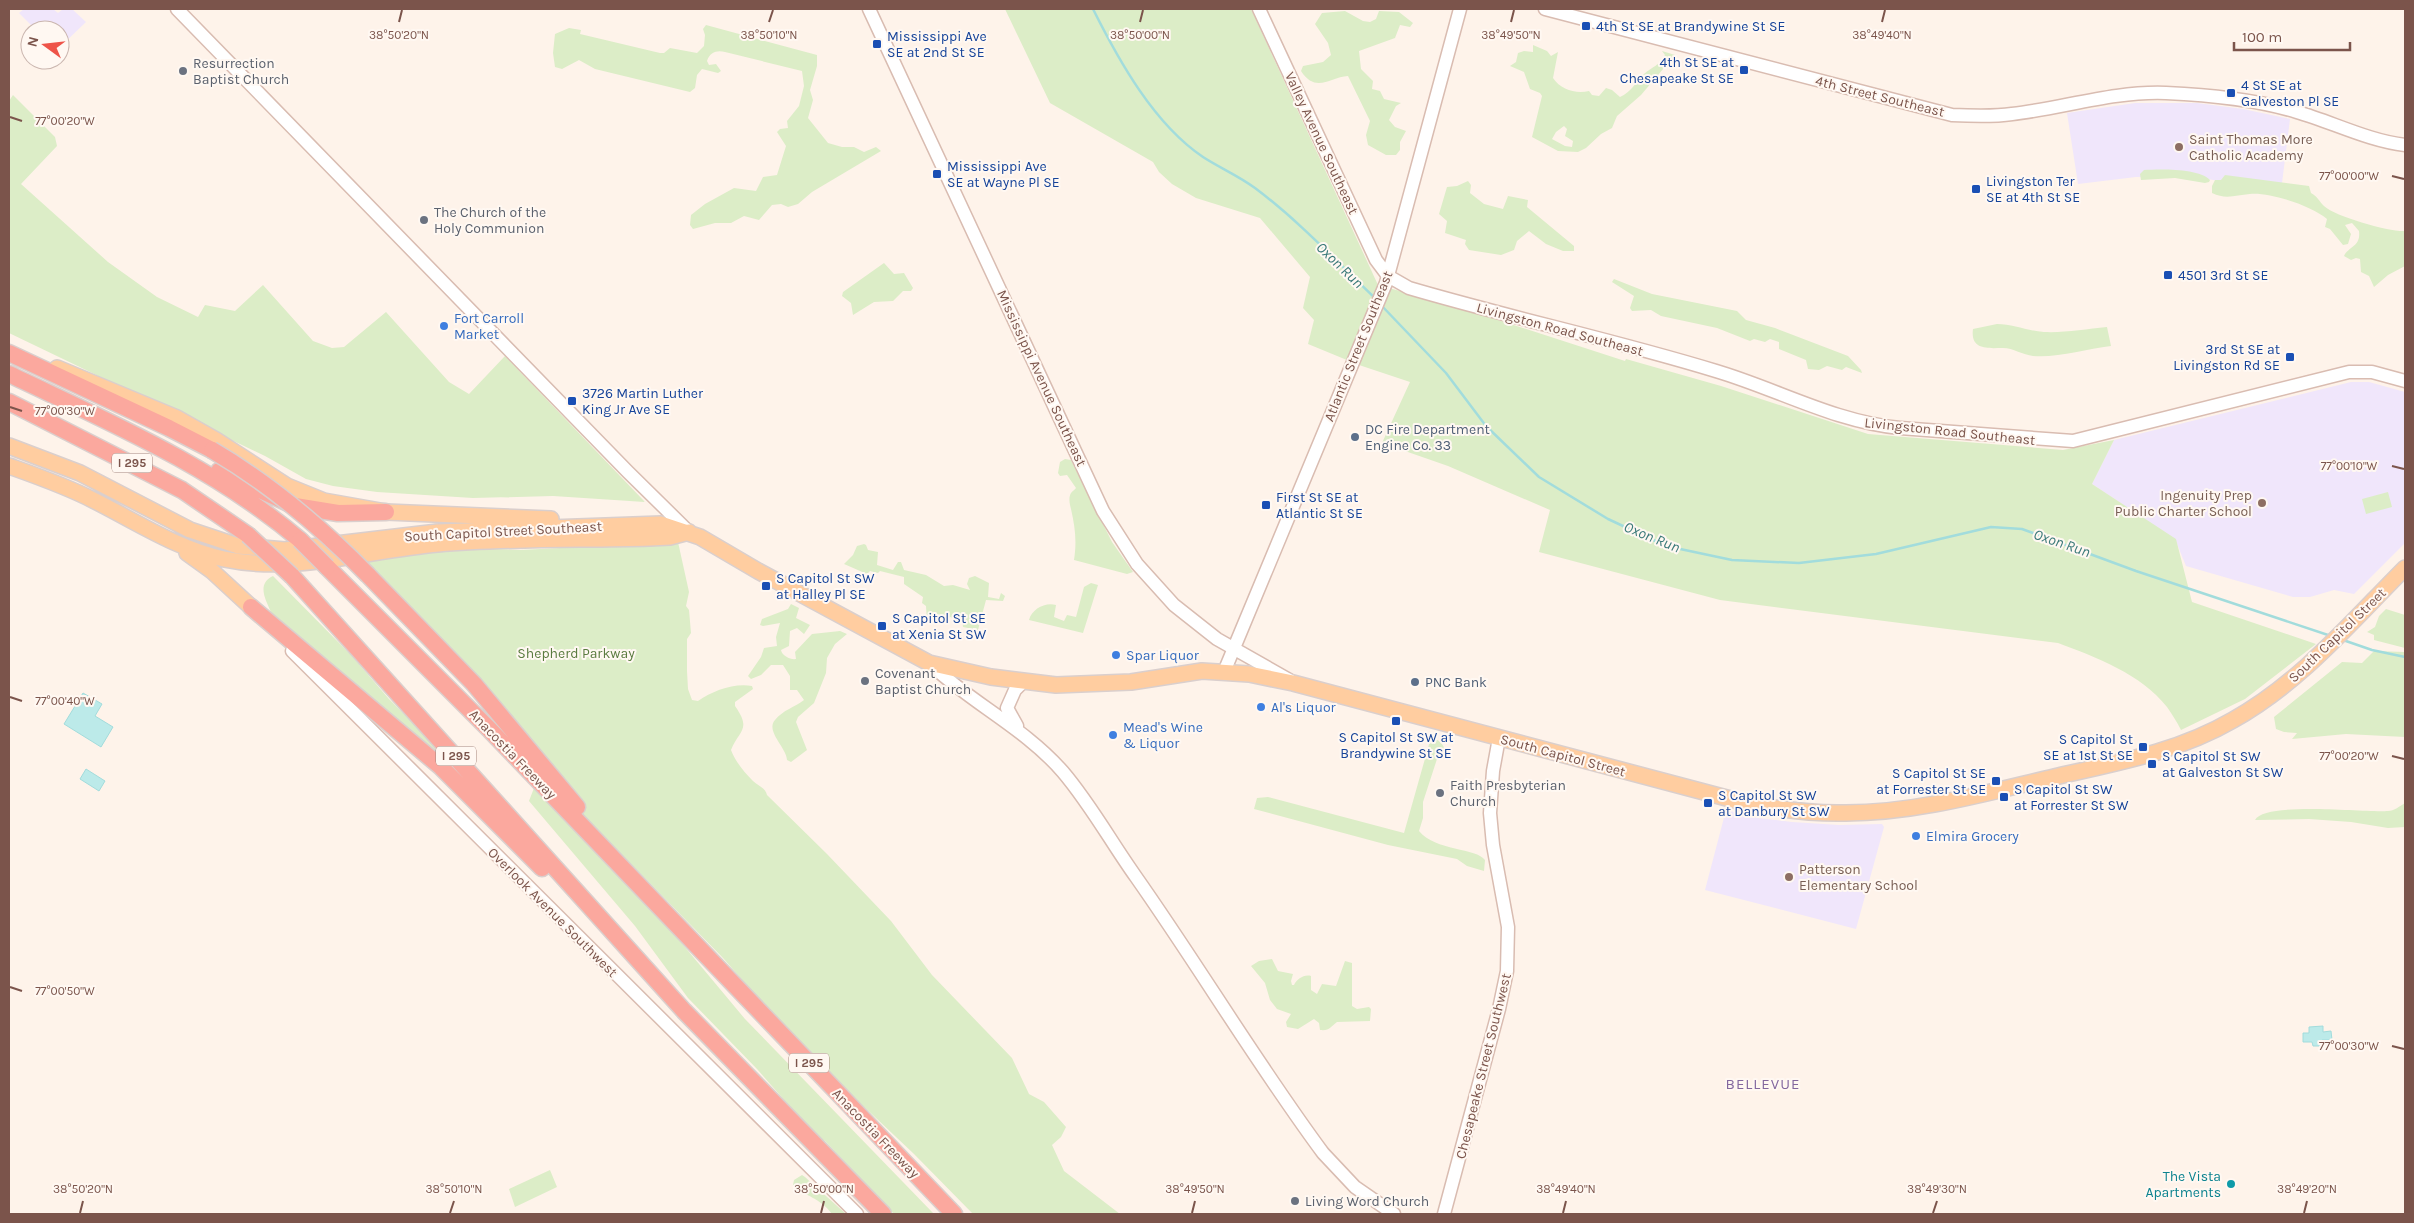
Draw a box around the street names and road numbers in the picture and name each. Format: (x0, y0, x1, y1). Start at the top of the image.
street label: Valley Avenue Southeast (1281, 69, 1362, 217)
street label: 4th Street Southeast (1814, 72, 1946, 121)
street label: Atlantic Street Southeast (1320, 268, 1396, 424)
street label: Mississippi Avenue Southeast (993, 287, 1090, 469)
street label: Livingston Road Southeast (1475, 299, 1645, 360)
street label: Livingston Road Southeast (1864, 414, 2036, 449)
road number: I 295 (112, 453, 152, 472)
street label: South Capitol Street Southeast (404, 518, 602, 545)
street label: South Capitol Street (2285, 584, 2390, 686)
street label: Anacostia Freeway (466, 706, 560, 803)
street label: South Capitol Street (1498, 731, 1627, 780)
road number: I 295 (436, 746, 476, 766)
street label: Overlook Avenue Southwest (484, 844, 621, 981)
street label: Chesapeake Street Southwest (1452, 972, 1515, 1161)
road number: I 295 (789, 1054, 829, 1072)
street label: Anacostia Freeway (829, 1085, 923, 1182)

